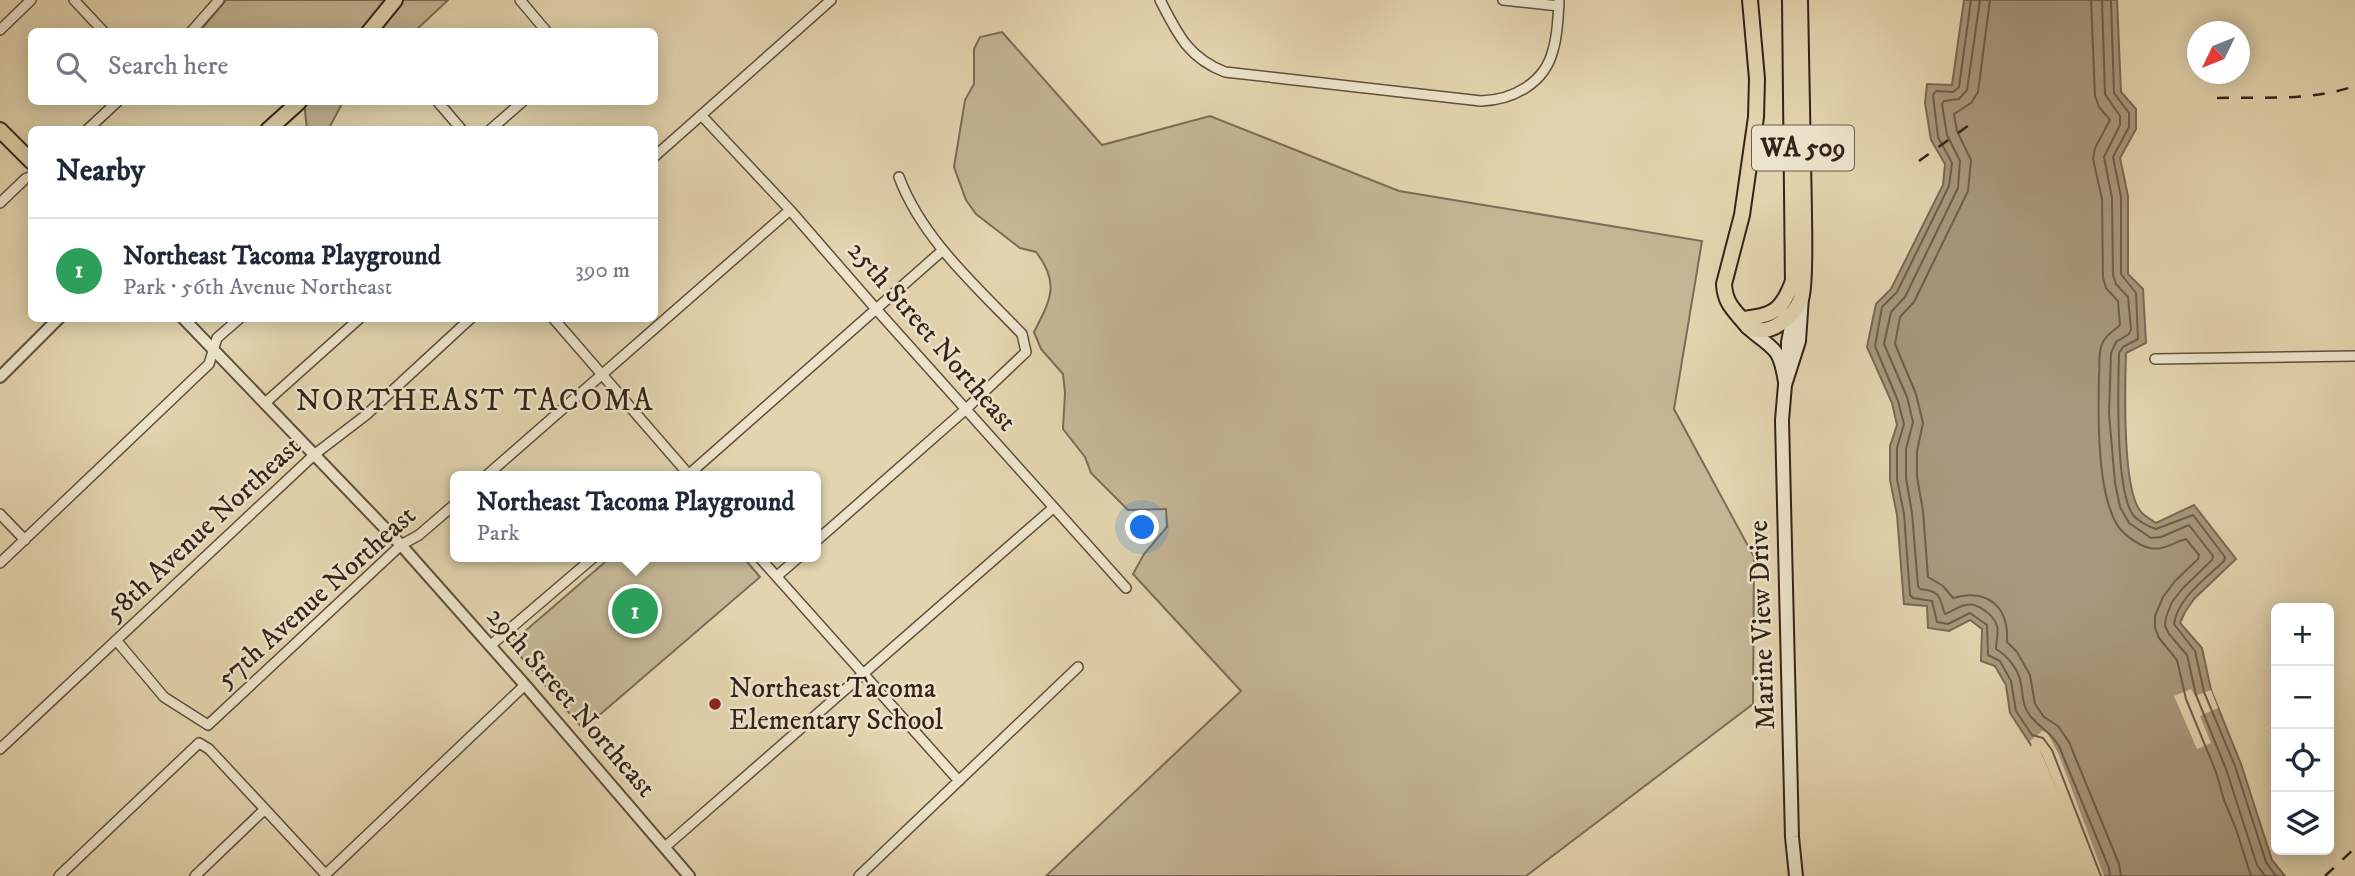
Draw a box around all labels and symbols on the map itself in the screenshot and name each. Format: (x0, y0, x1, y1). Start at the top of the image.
north arrow (2187, 21, 2250, 84)
road number: WA 509 (1752, 125, 1854, 170)
street label: 25th Street Northeast (840, 234, 1024, 438)
district label: NORTHEAST TACOMA (296, 383, 654, 420)
street label: 58th Avenue Northeast (97, 429, 309, 629)
street label: 57th Avenue Northeast (209, 498, 423, 696)
your location (1125, 510, 1159, 544)
street label: Marine View Drive (1741, 520, 1783, 730)
pin: 1 (612, 585, 658, 637)
street label: 29th Street Northeast (479, 599, 663, 805)
place label: Northeast Tacoma Elementary School (729, 671, 944, 738)
marker: Northeast Tacoma Elementary School (707, 696, 723, 712)

